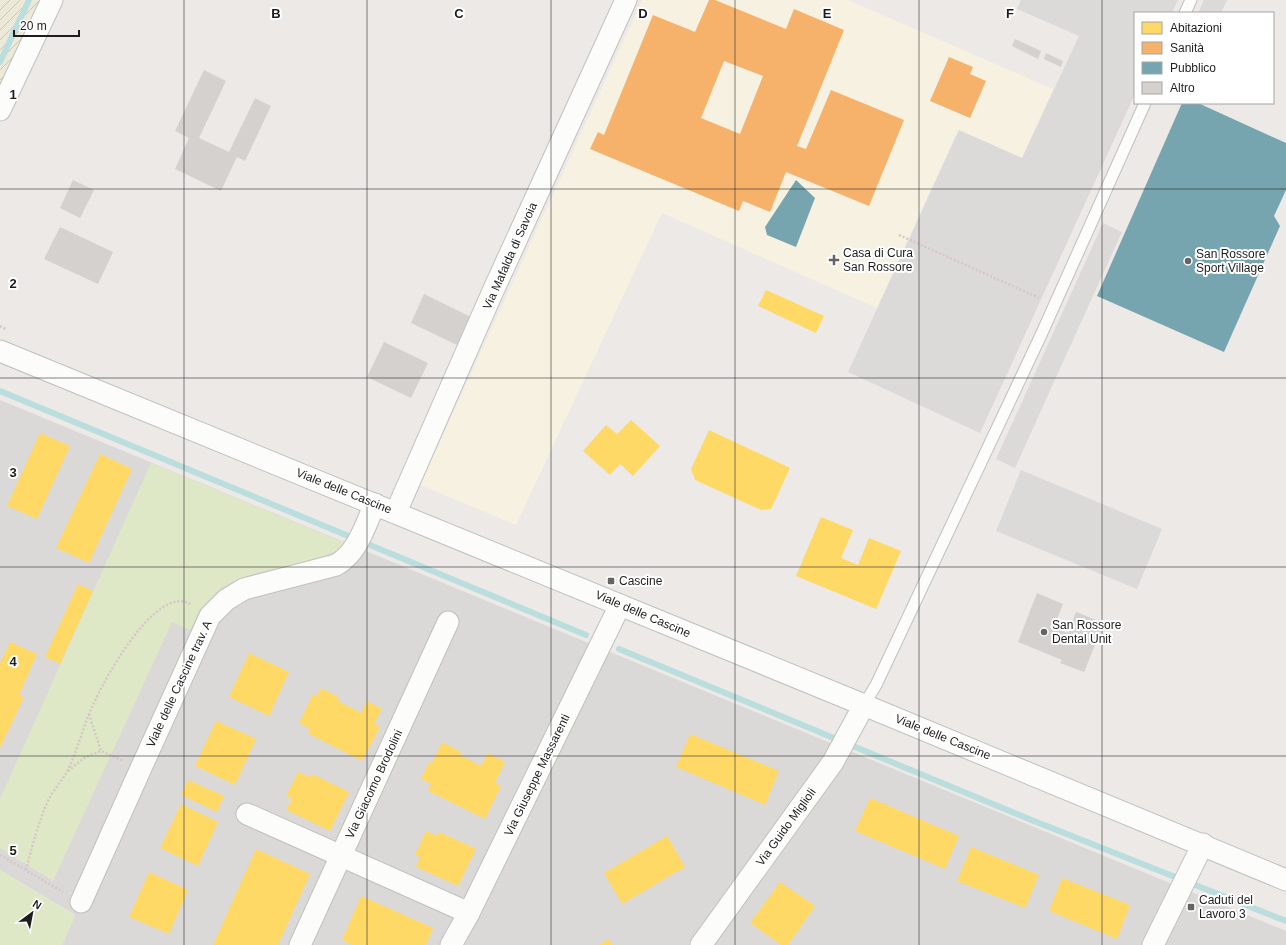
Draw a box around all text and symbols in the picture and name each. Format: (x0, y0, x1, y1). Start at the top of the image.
text: B (271, 6, 281, 21)
text: C (454, 6, 464, 21)
text: D (638, 6, 648, 21)
text: E (823, 6, 832, 21)
text: F (1006, 6, 1014, 21)
scale bar (14, 12, 79, 38)
legend (1134, 12, 1274, 104)
text: 20 m (20, 19, 47, 33)
text: Abitazioni (1170, 21, 1222, 35)
text: Sanità (1170, 41, 1204, 55)
text: Pubblico (1170, 61, 1216, 75)
text: Altro (1170, 81, 1195, 95)
text: 1 (9, 87, 17, 102)
street label: Via Mafalda di Savoia (480, 200, 540, 312)
place label: Casa di Cura San Rossore (843, 246, 913, 274)
place label: San Rossore Sport Village (1196, 247, 1266, 275)
marker: Casa di Cura San Rossore (828, 254, 840, 266)
marker: San Rossore Sport Village (1183, 256, 1193, 266)
text: 2 (9, 276, 17, 291)
text: 3 (9, 465, 17, 480)
street label: Viale delle Cascine (294, 465, 394, 517)
place label: Cascine (619, 574, 663, 588)
marker: Cascine (606, 576, 616, 586)
street label: Viale delle Cascine (593, 588, 693, 640)
street label: Viale delle Cascine trav. A (143, 618, 215, 750)
place label: San Rossore Dental Unit (1052, 618, 1122, 646)
marker: San Rossore Dental Unit (1039, 627, 1049, 637)
text: 4 (9, 654, 17, 669)
street label: Viale delle Cascine (893, 711, 993, 763)
street label: Via Giuseppe Massarenti (501, 712, 573, 838)
street label: Via Giacomo Brodolini (343, 727, 405, 841)
street label: Via Guido Miglioli (753, 785, 819, 869)
text: 5 (9, 843, 17, 858)
north arrow (12, 893, 52, 933)
place label: Caduti del Lavoro 3 (1199, 893, 1253, 921)
text: N (31, 897, 44, 912)
marker: Caduti del Lavoro 3 (1186, 902, 1196, 912)

